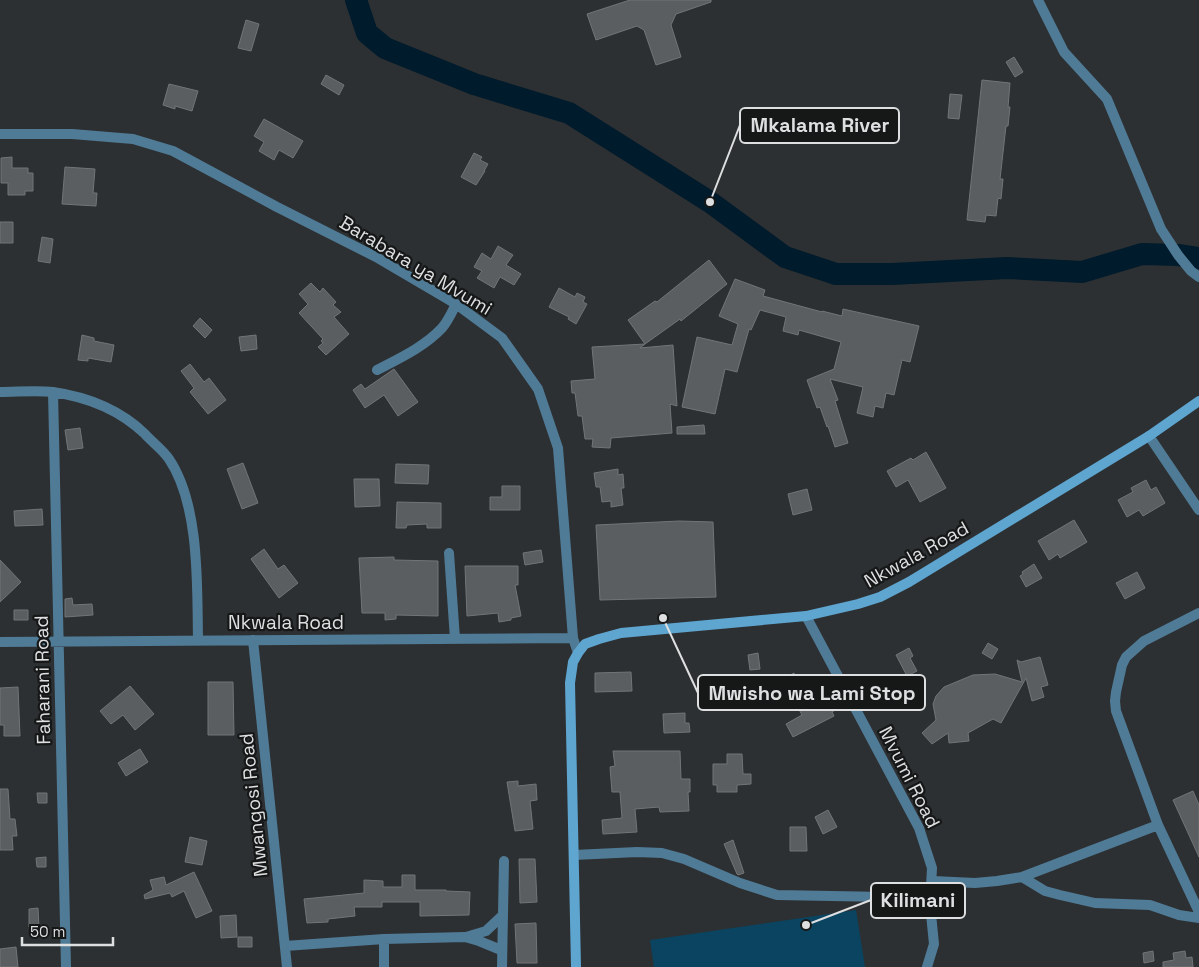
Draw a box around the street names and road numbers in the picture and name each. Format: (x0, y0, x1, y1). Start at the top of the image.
street label: Barabara ya Mvumi (335, 210, 497, 321)
street label: Nkwala Road (859, 515, 973, 593)
street label: Nkwala Road (228, 610, 344, 635)
street label: Faharani Road (29, 615, 56, 745)
street label: Mvumi Road (873, 722, 946, 832)
street label: Mwangosi Road (234, 732, 273, 878)

